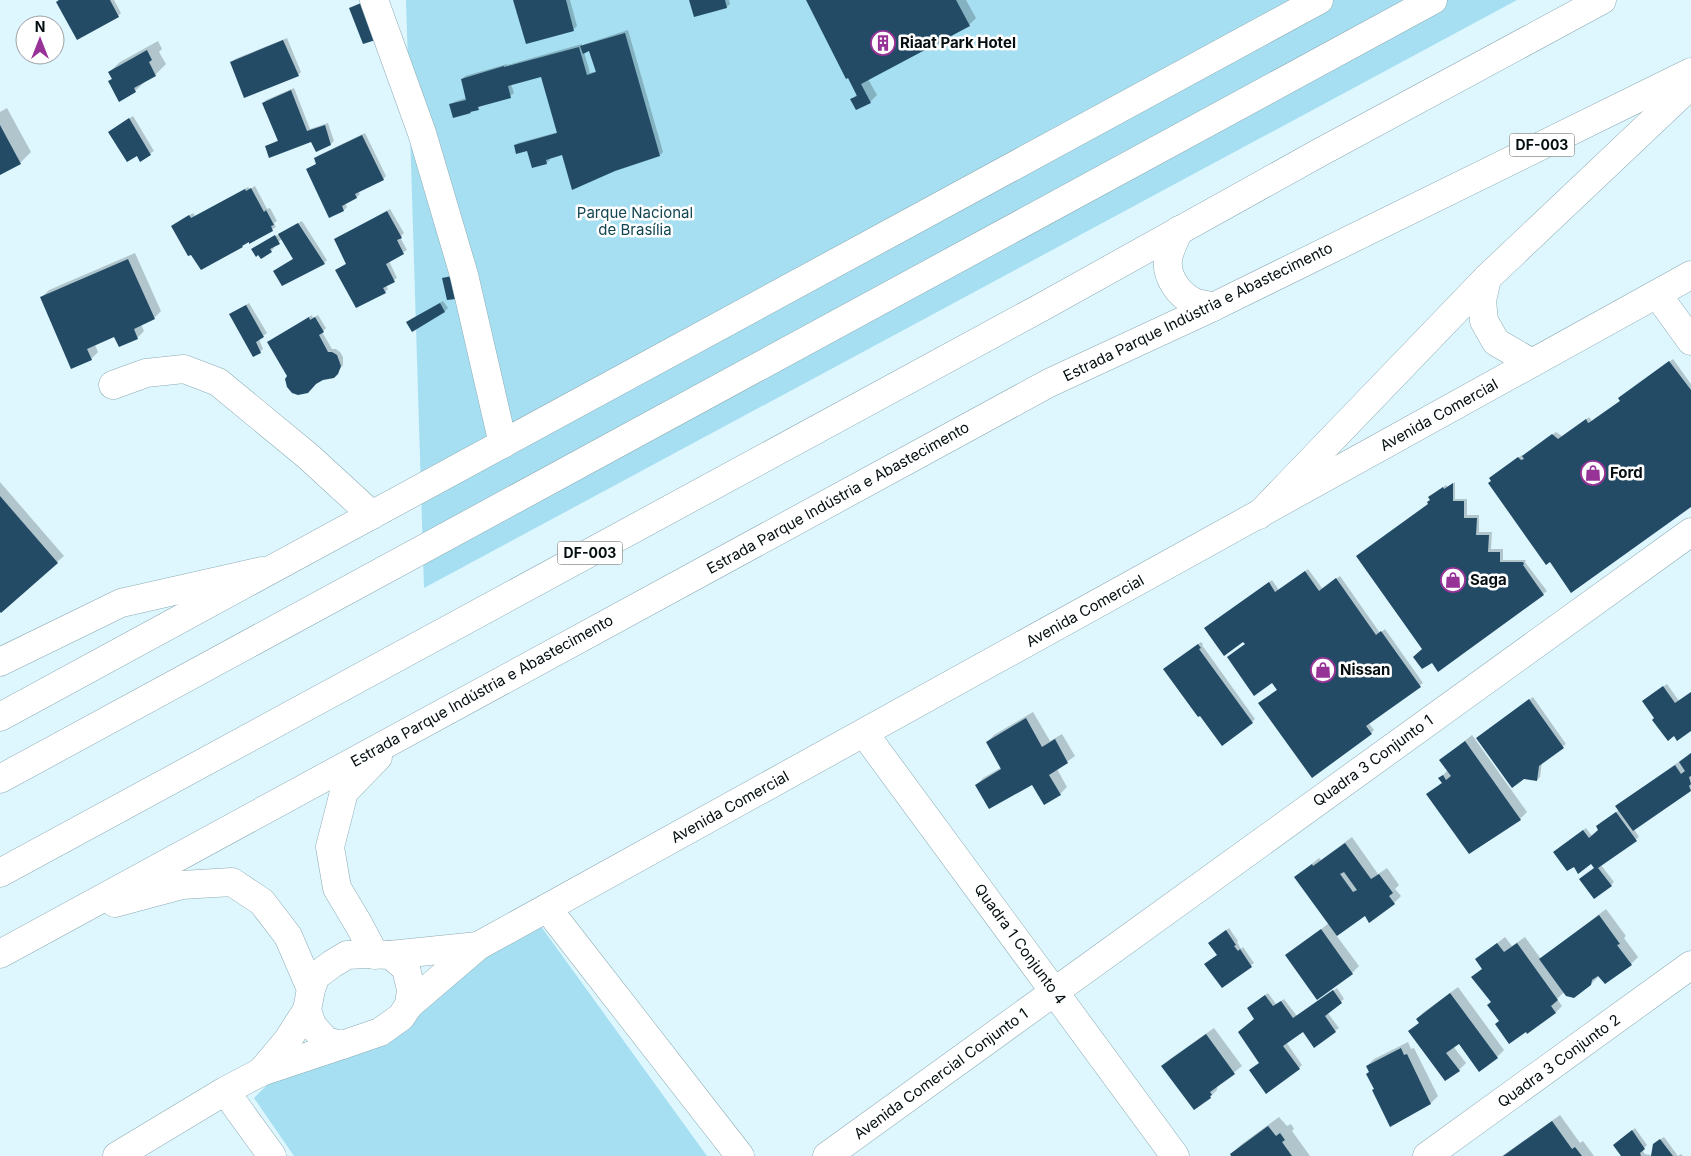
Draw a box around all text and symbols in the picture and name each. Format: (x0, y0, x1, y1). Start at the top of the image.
north arrow (15, 15, 65, 65)
text: N (35, 18, 45, 35)
building icon: Riaat Park Hotel (870, 30, 896, 56)
place label: Riaat Park Hotel (900, 33, 1016, 52)
road number: DF-003 (1510, 134, 1574, 156)
park label: Parque Nacional de Brasília (577, 203, 693, 239)
street label: Estrada Parque Indústria e Abastecimento (1060, 238, 1336, 385)
street label: Avenida Comercial (1376, 374, 1501, 455)
street label: Estrada Parque Indústria e Abastecimento (703, 417, 972, 578)
shop icon: Ford (1580, 460, 1606, 486)
place label: Ford (1610, 463, 1643, 482)
road number: DF-003 (558, 542, 622, 564)
shop icon: Saga (1440, 567, 1466, 593)
street label: Avenida Comercial (1022, 570, 1147, 651)
place label: Saga (1470, 570, 1507, 589)
street label: Estrada Parque Indústria e Abastecimento (347, 610, 616, 771)
shop icon: Nissan (1310, 657, 1336, 683)
place label: Nissan (1340, 660, 1390, 679)
street label: Quadra 3 Conjunto 1 (1309, 711, 1437, 811)
street label: Avenida Comercial (667, 766, 792, 847)
street label: Quadra 1 Conjunto 4 (970, 880, 1071, 1008)
street label: Avenida Comercial Conjunto 1 (850, 1004, 1031, 1143)
street label: Quadra 3 Conjunto 2 (1494, 1010, 1624, 1111)

